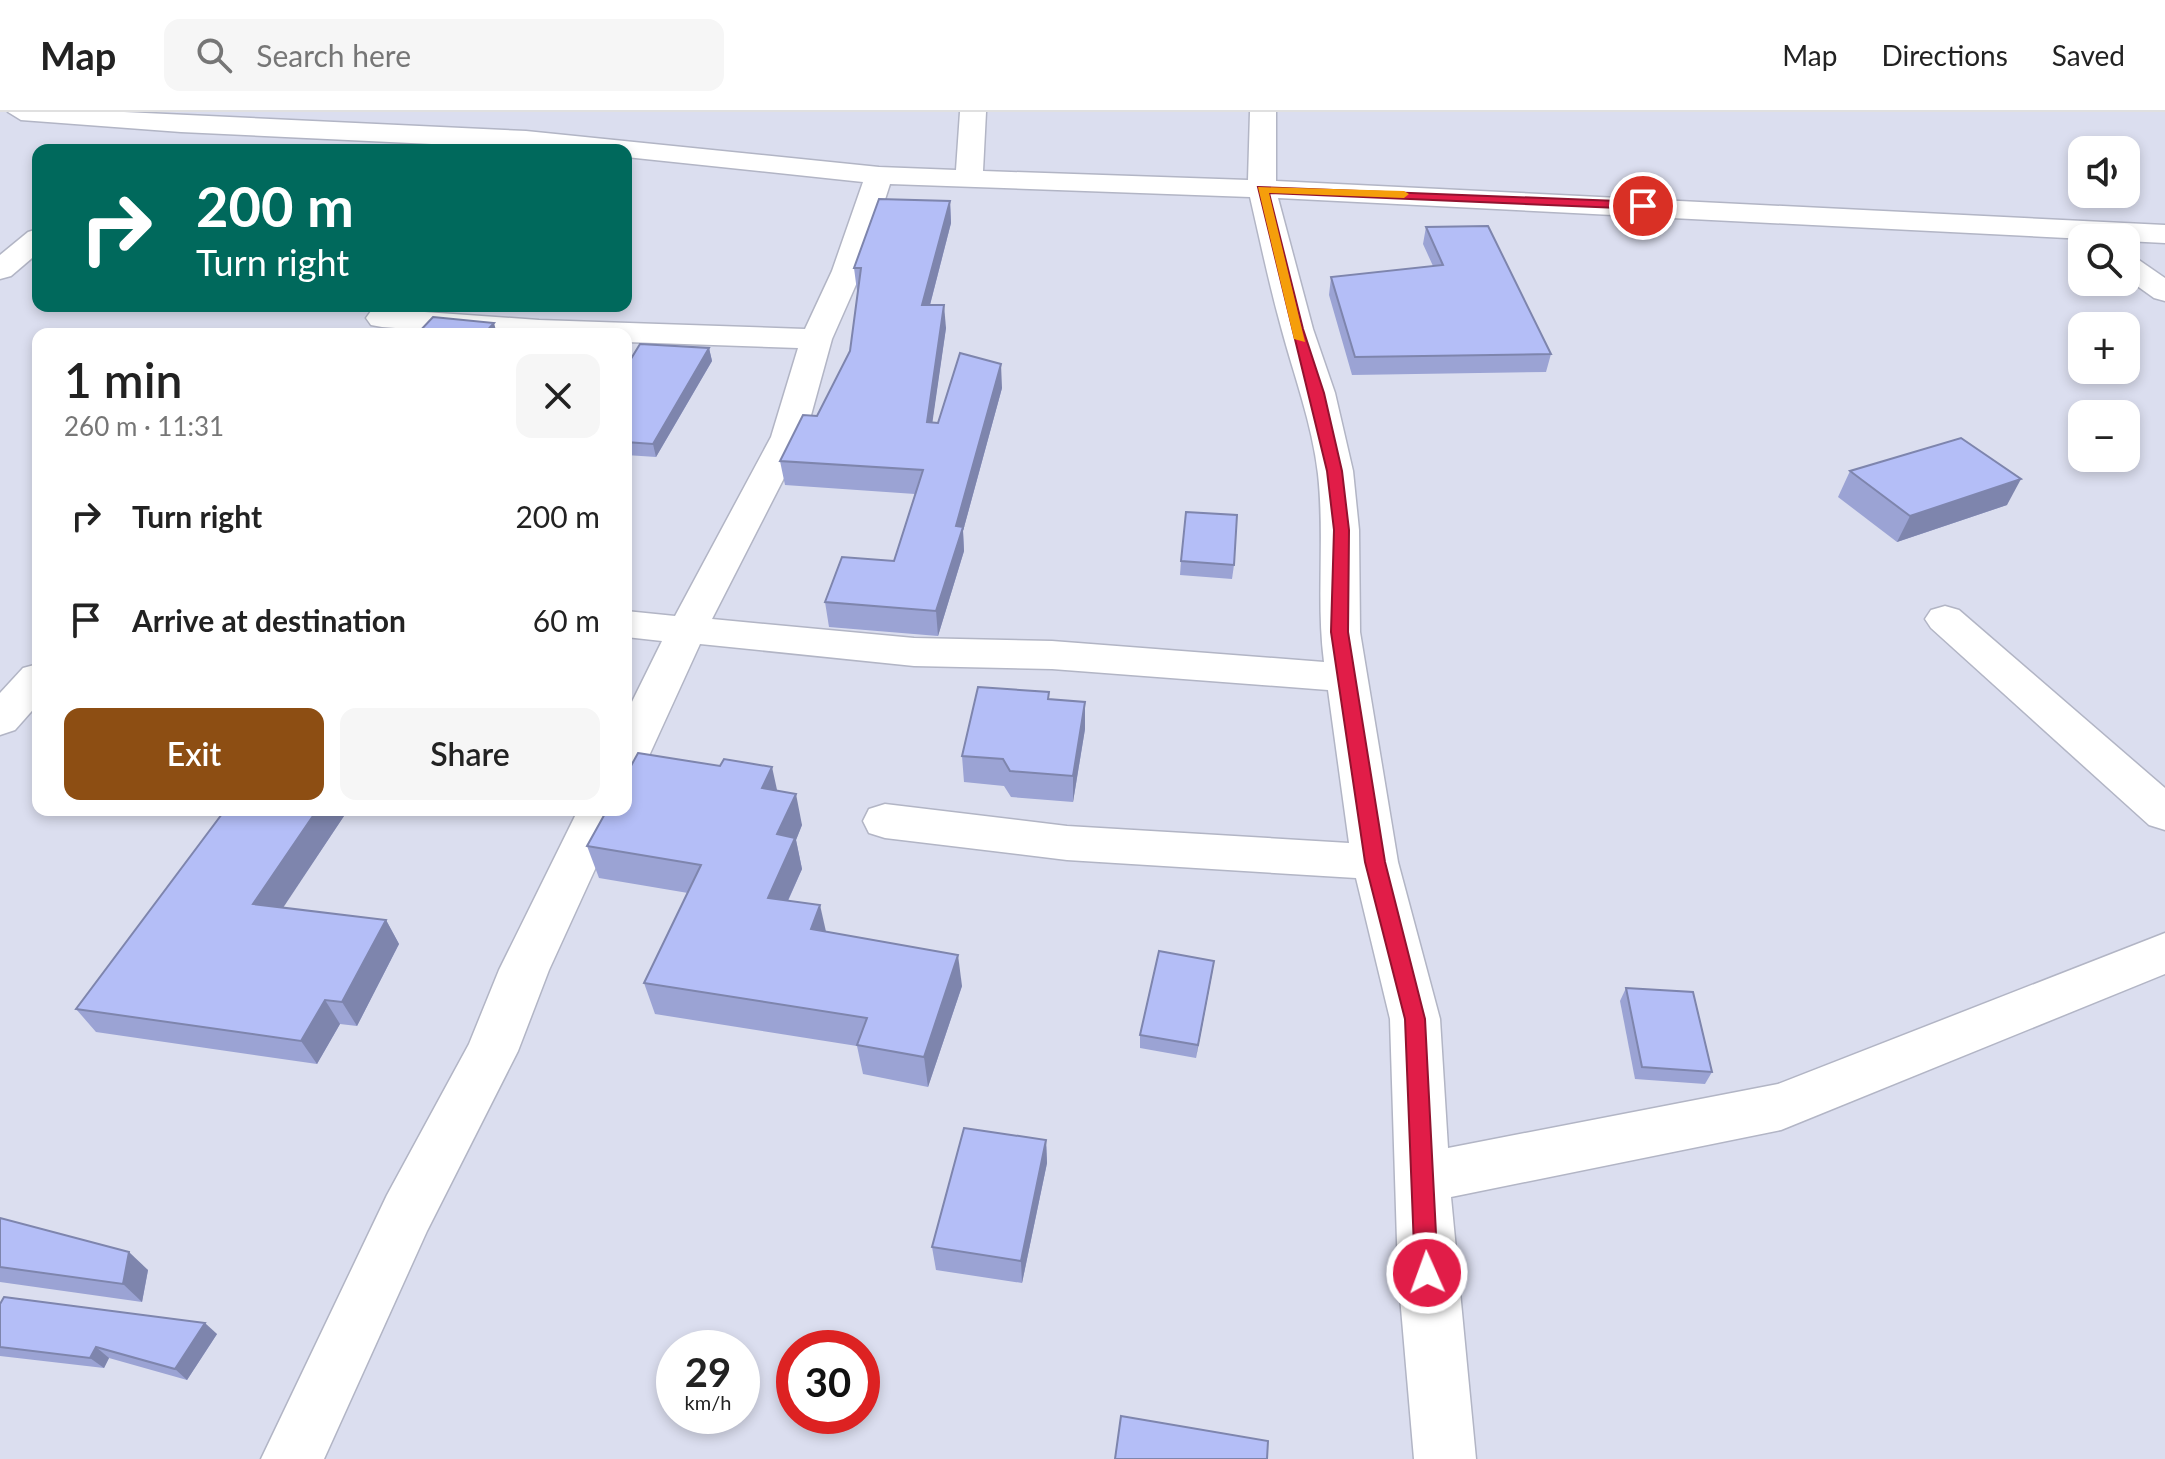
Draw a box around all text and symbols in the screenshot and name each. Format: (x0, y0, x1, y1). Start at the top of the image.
search box (164, 19, 724, 91)
text: Map (40, 32, 116, 78)
icon: search (192, 33, 236, 77)
text: Search here (256, 37, 411, 73)
text: Map (1782, 38, 1837, 72)
text: Directions (1881, 38, 2008, 72)
text: Saved (2052, 38, 2125, 72)
map controls (2068, 136, 2140, 472)
button: sound (2068, 136, 2140, 208)
text: 200 m (196, 172, 354, 239)
pin (1609, 172, 1677, 240)
icon: right (64, 176, 168, 280)
icon: arrive (1621, 184, 1665, 228)
button: search (2068, 224, 2140, 296)
text: Turn right (196, 240, 349, 284)
button: + (2068, 312, 2140, 384)
text: 1 min (64, 351, 182, 408)
button: close (516, 354, 600, 438)
button: − (2068, 400, 2140, 472)
text: 260 m · 11:31 (64, 410, 224, 442)
icon: right (64, 494, 108, 538)
text: Turn right (132, 498, 262, 534)
text: 200 m (515, 498, 600, 534)
icon: arrive (64, 598, 108, 642)
text: Arrive at destination (132, 602, 406, 638)
text: 60 m (533, 602, 600, 638)
button: Exit (64, 708, 324, 800)
button: Share (340, 708, 600, 800)
position arrow (1385, 1231, 1469, 1315)
speed limit sign: 30 (776, 1330, 880, 1434)
text: 29 (685, 1348, 731, 1396)
text: km/h (685, 1390, 731, 1414)

